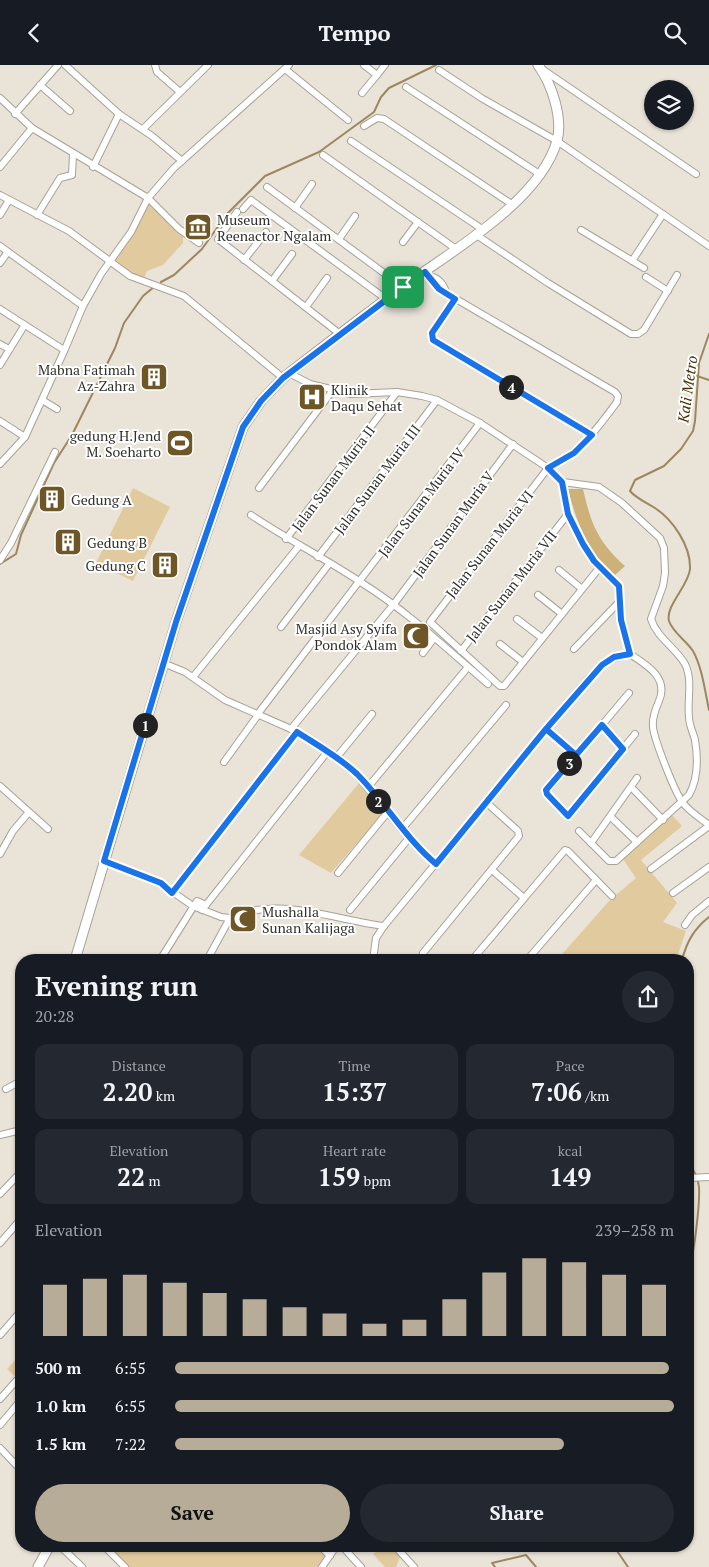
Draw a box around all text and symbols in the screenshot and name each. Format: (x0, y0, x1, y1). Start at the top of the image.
text: Tempo (318, 18, 391, 47)
icon: back (20, 19, 48, 47)
icon: search (661, 19, 689, 47)
map controls (644, 80, 694, 130)
button: layers (644, 80, 694, 130)
place label: Museum Reenactor Ngalam (217, 210, 331, 245)
museum icon: Museum Reenactor Ngalam (183, 212, 213, 242)
pin (382, 266, 424, 308)
icon: arrive (389, 273, 417, 301)
water label: Kali Metro (672, 354, 702, 425)
place label: Mabna Fatimah Az-Zahra (38, 360, 135, 395)
building icon: Mabna Fatimah Az-Zahra (139, 362, 169, 392)
pin: 4 (498, 375, 524, 399)
text: 4 (508, 378, 515, 397)
place label: Klinik Daqu Sehat (331, 380, 403, 415)
hospital icon: Klinik Daqu Sehat (297, 382, 327, 412)
street label: Jalan Sunan Muria III (330, 420, 425, 538)
street label: Jalan Sunan Muria II (287, 421, 379, 535)
place label: gedung H.Jend M. Soeharto (70, 426, 161, 461)
sports icon: gedung H.Jend M. Soeharto (165, 428, 195, 458)
street label: Jalan Sunan Muria IV (374, 443, 469, 561)
street label: Jalan Sunan Muria V (408, 467, 498, 581)
building icon: Gedung A (37, 484, 67, 514)
street label: Jalan Sunan Muria VI (441, 486, 537, 602)
place label: Gedung A (71, 490, 132, 509)
street label: Jalan Sunan Muria VII (461, 526, 561, 646)
building icon: Gedung B (53, 527, 83, 557)
place label: Gedung B (87, 533, 147, 552)
building icon: Gedung C (150, 550, 180, 580)
place label: Gedung C (85, 556, 146, 575)
place label: Masjid Asy Syifa Pondok Alam (296, 619, 397, 654)
mosque icon: Masjid Asy Syifa Pondok Alam (401, 621, 431, 651)
pin: 1 (132, 713, 158, 737)
text: 1 (142, 716, 149, 735)
pin: 3 (556, 751, 582, 775)
text: 3 (566, 754, 573, 773)
pin: 2 (366, 789, 390, 813)
text: 2 (375, 792, 382, 811)
place label: Mushalla Sunan Kalijaga (262, 902, 355, 937)
mosque icon: Mushalla Sunan Kalijaga (228, 904, 258, 934)
text: Evening run (35, 967, 198, 1004)
button: share (622, 971, 674, 1023)
text: 20:28 (35, 1005, 74, 1027)
text: Distance (112, 1056, 166, 1075)
text: Time (338, 1056, 371, 1075)
text: Pace (556, 1056, 585, 1075)
text: 2.20 (103, 1075, 152, 1108)
text: 15:37 (322, 1075, 387, 1108)
text: 7:06 (531, 1075, 582, 1108)
text: km (152, 1086, 175, 1105)
text: /km (582, 1086, 609, 1105)
text: Elevation (109, 1141, 168, 1160)
text: Heart rate (323, 1141, 386, 1160)
text: kcal (558, 1141, 583, 1160)
text: 22 (117, 1160, 145, 1193)
text: 159 (318, 1160, 360, 1193)
text: 149 (549, 1160, 591, 1193)
text: m (145, 1171, 161, 1190)
text: bpm (360, 1171, 391, 1190)
text: Elevation (35, 1219, 102, 1241)
text: 239–258 m (595, 1219, 674, 1241)
text: 500 m (35, 1357, 81, 1379)
text: 6:55 (115, 1357, 146, 1379)
text: 1.0 km (35, 1395, 86, 1417)
text: 6:55 (115, 1395, 146, 1417)
text: 1.5 km (35, 1433, 86, 1455)
text: 7:22 (115, 1433, 146, 1455)
button: Save (35, 1484, 350, 1542)
button: Share (360, 1484, 674, 1542)

